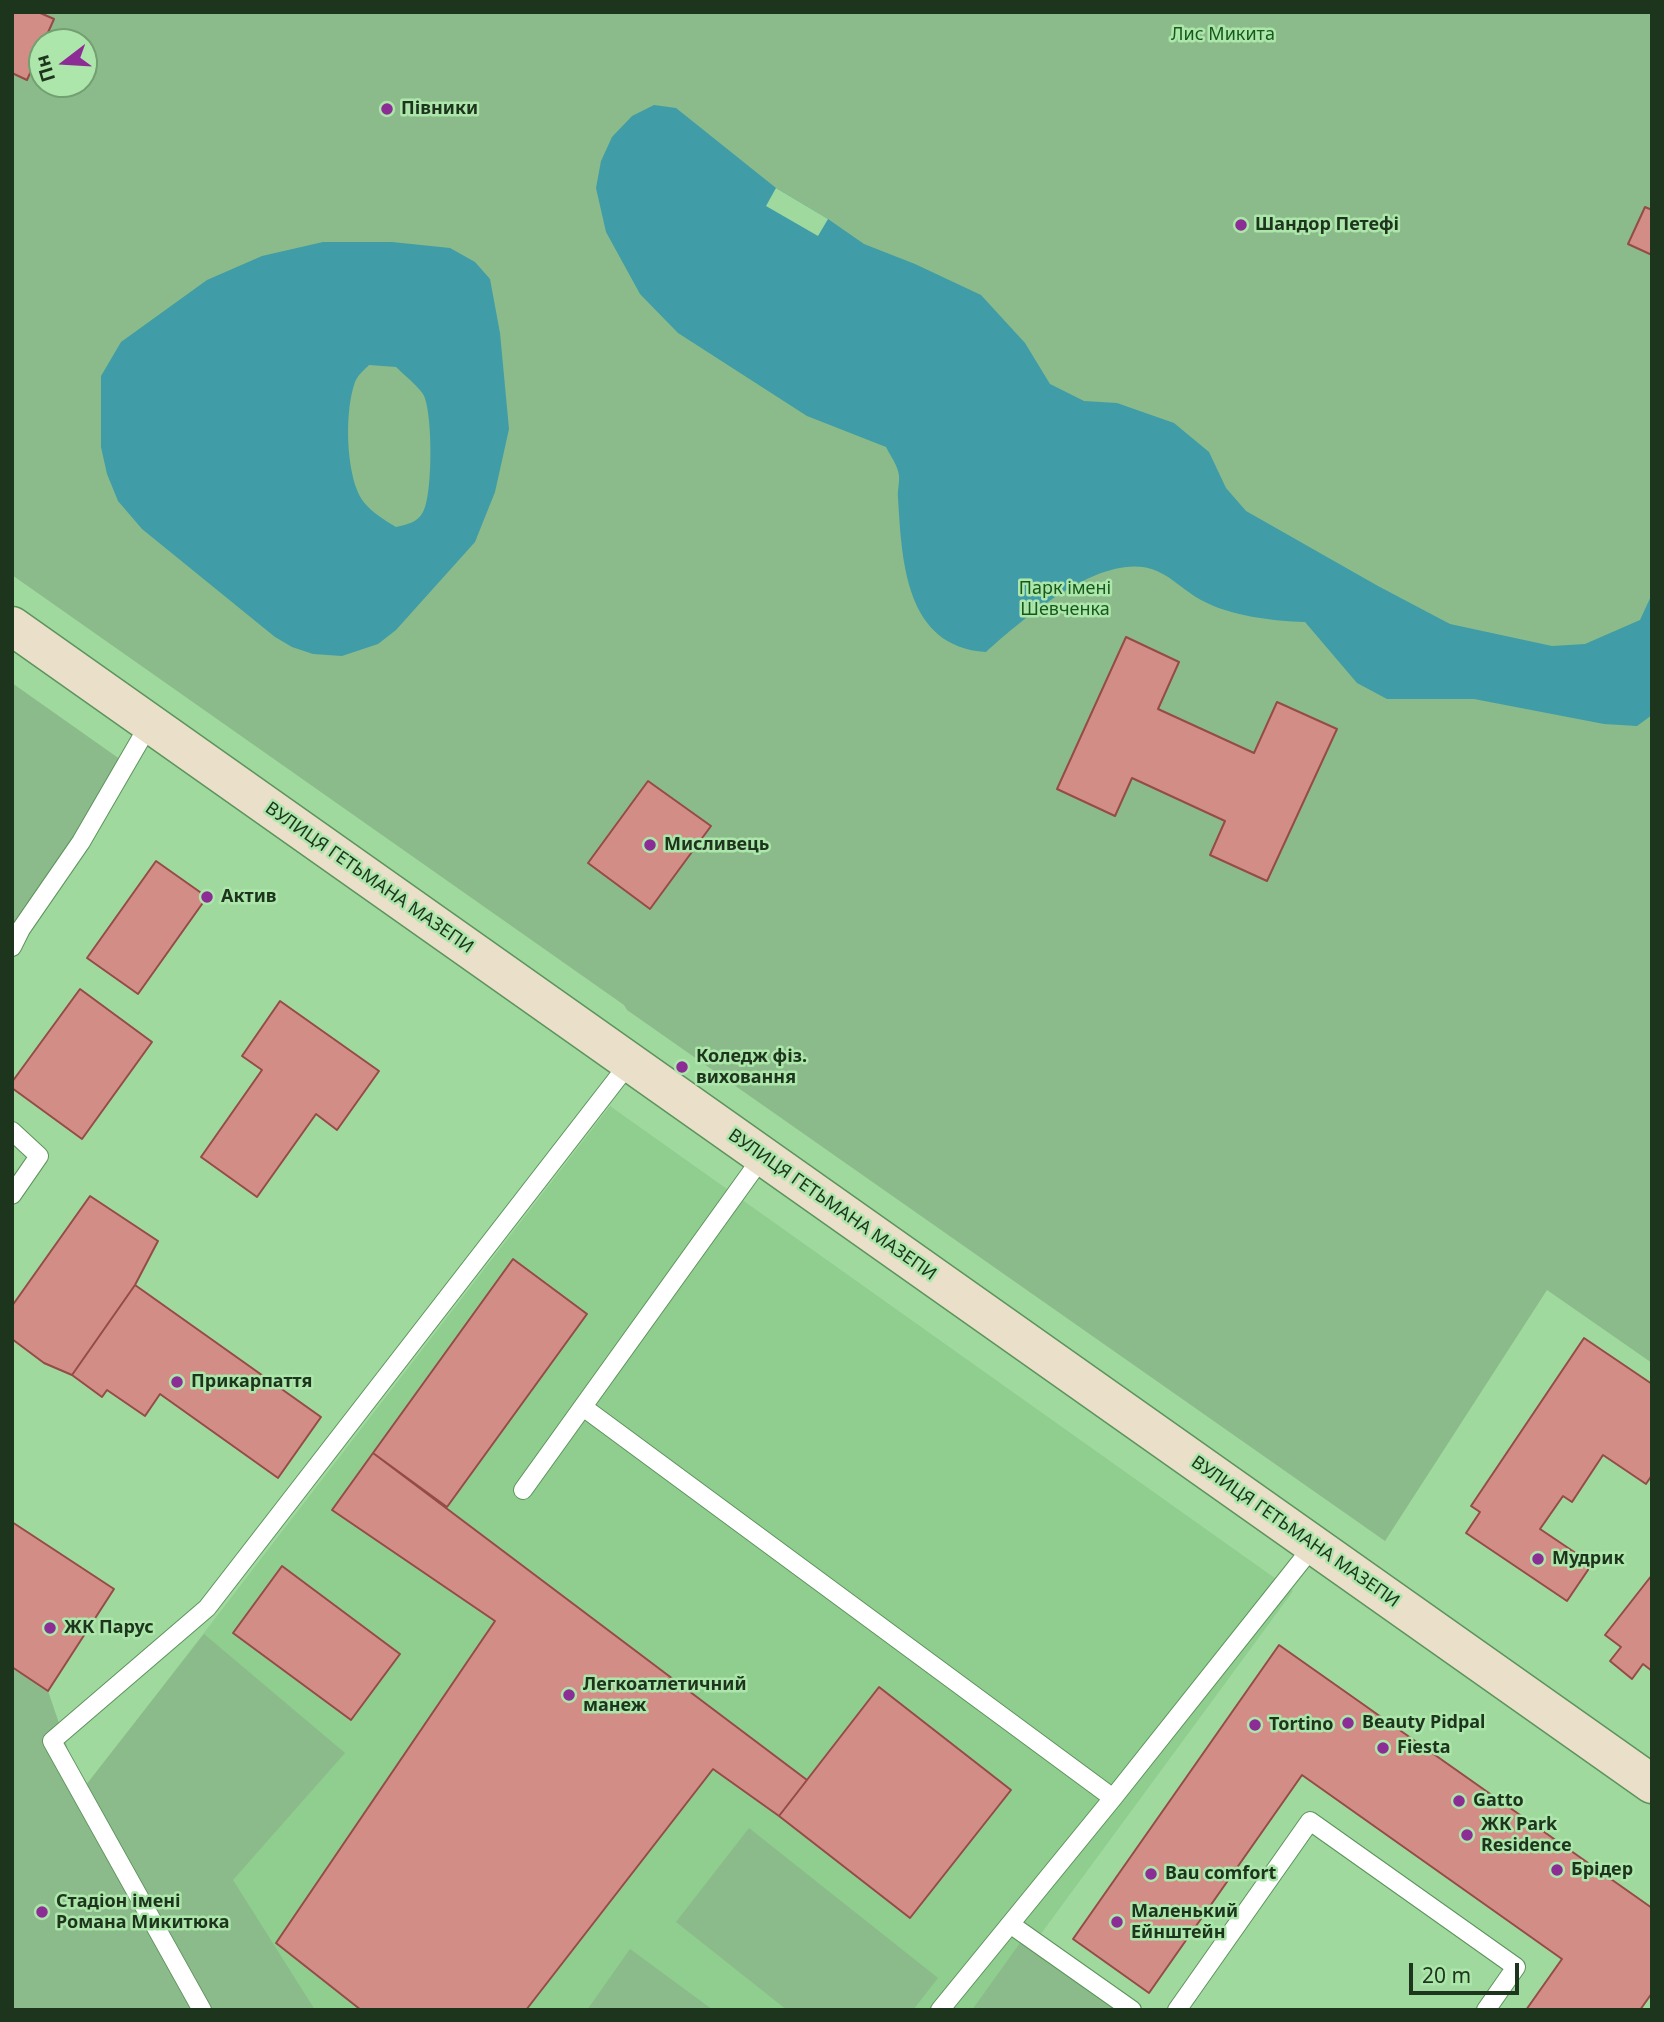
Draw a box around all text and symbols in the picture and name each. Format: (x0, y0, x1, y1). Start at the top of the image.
park label: Лис Микита (1171, 24, 1275, 46)
north arrow (28, 28, 98, 98)
text: Пн (28, 52, 61, 85)
place label: Півники (401, 98, 478, 120)
marker: Півники (379, 101, 395, 117)
place label: Шандор Петефі (1255, 214, 1399, 236)
marker: Шандор Петефі (1233, 217, 1249, 233)
park label: Парк імені Шевченка (1019, 578, 1111, 620)
street label: ВУЛИЦЯ ГЕТЬМАНА МАЗЕПИ (261, 798, 477, 958)
place label: Мисливець (664, 834, 769, 856)
marker: Мисливець (642, 837, 658, 853)
place label: Актив (221, 886, 276, 908)
marker: Актив (199, 889, 215, 905)
place label: Коледж фіз. виховання (696, 1046, 807, 1088)
marker: Коледж фіз. виховання (674, 1059, 690, 1075)
street label: ВУЛИЦЯ ГЕТЬМАНА МАЗЕПИ (724, 1125, 940, 1285)
place label: Прикарпаття (191, 1371, 312, 1393)
marker: Прикарпаття (169, 1374, 185, 1390)
street label: ВУЛИЦЯ ГЕТЬМАНА МАЗЕПИ (1187, 1452, 1403, 1612)
place label: Мудрик (1552, 1548, 1624, 1570)
marker: Мудрик (1530, 1551, 1546, 1567)
place label: ЖК Парус (64, 1617, 154, 1639)
marker: ЖК Парус (42, 1620, 58, 1636)
place label: Легкоатлетичний манеж (583, 1674, 747, 1716)
marker: Легкоатлетичний манеж (561, 1687, 577, 1703)
place label: Beauty Pidpal (1362, 1712, 1485, 1734)
place label: Tortino (1269, 1714, 1334, 1736)
marker: Beauty Pidpal (1340, 1715, 1356, 1731)
marker: Tortino (1247, 1717, 1263, 1733)
place label: Fiesta (1397, 1737, 1451, 1759)
marker: Fiesta (1375, 1740, 1391, 1756)
place label: Gatto (1473, 1790, 1524, 1812)
marker: Gatto (1451, 1793, 1467, 1809)
place label: ЖК Park Residence (1481, 1814, 1572, 1856)
marker: ЖК Park Residence (1459, 1827, 1475, 1843)
place label: Брідер (1571, 1859, 1633, 1881)
marker: Брідер (1549, 1862, 1565, 1878)
place label: Bau comfort (1165, 1863, 1276, 1885)
marker: Bau comfort (1143, 1866, 1159, 1882)
place label: Стадіон імені Романа Микитюка (56, 1891, 229, 1934)
place label: Маленький Ейнштейн (1131, 1901, 1238, 1944)
marker: Стадіон імені Романа Микитюка (34, 1904, 50, 1920)
marker: Маленький Ейнштейн (1109, 1914, 1125, 1930)
scale bar (1412, 1948, 1522, 1992)
text: 20 m (1422, 1961, 1471, 1989)

